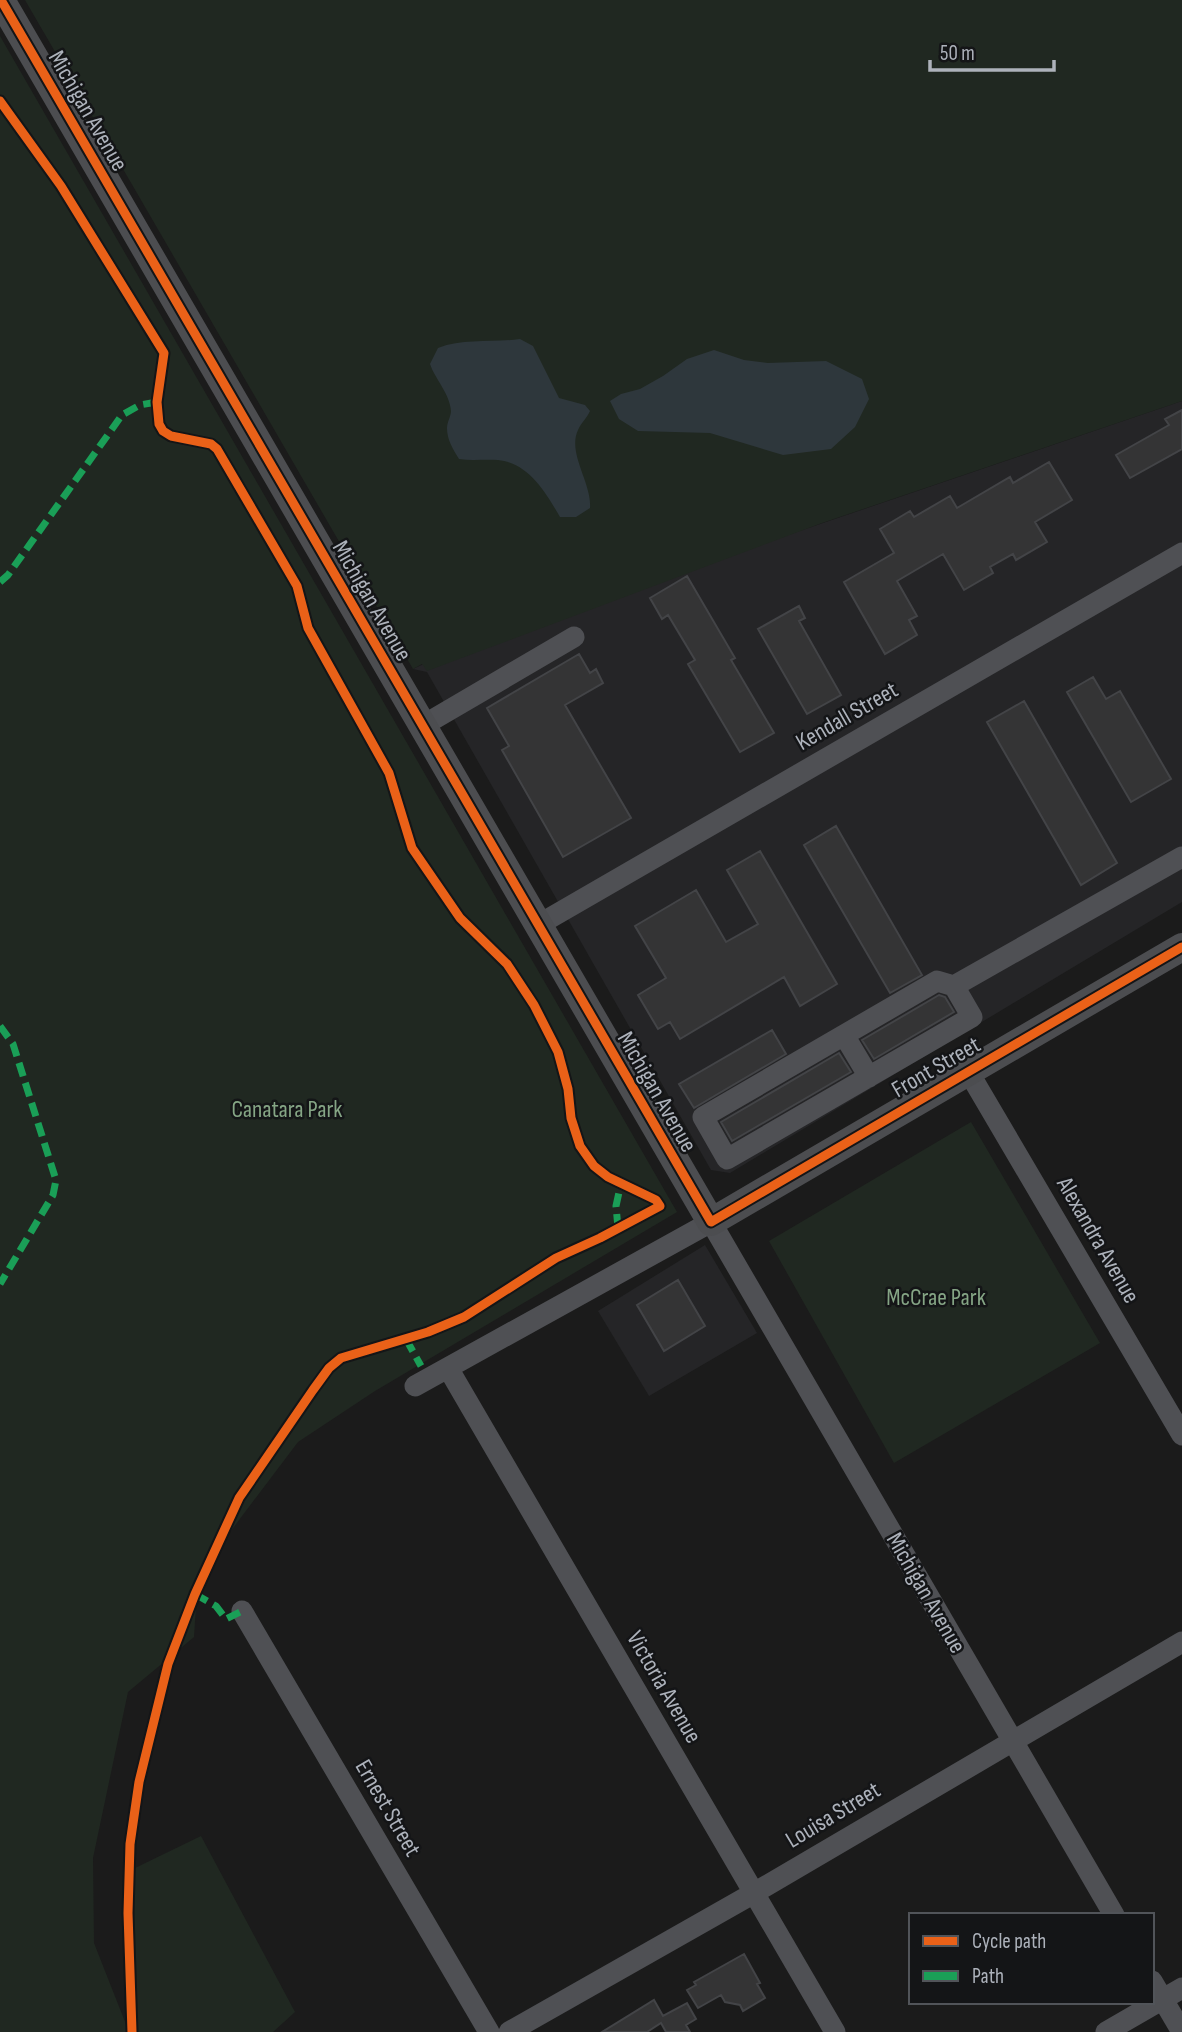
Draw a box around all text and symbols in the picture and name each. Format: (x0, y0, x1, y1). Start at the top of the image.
scale bar (930, 28, 1054, 72)
text: 50 m (940, 41, 975, 66)
street label: Michigan Avenue (42, 46, 134, 176)
street label: Michigan Avenue (326, 536, 418, 666)
street label: Kendall Street (791, 675, 903, 757)
street label: Michigan Avenue (611, 1027, 703, 1157)
street label: Front Street (886, 1030, 986, 1104)
park label: Canatara Park (231, 1095, 343, 1124)
street label: Alexandra Avenue (1050, 1171, 1146, 1308)
park label: McCrae Park (886, 1283, 986, 1312)
street label: Michigan Avenue (880, 1528, 972, 1658)
street label: Victoria Avenue (620, 1626, 708, 1748)
street label: Ernest Street (349, 1754, 427, 1862)
street label: Louisa Street (780, 1775, 886, 1855)
legend (909, 1913, 1154, 2004)
text: Cycle path (972, 1929, 1046, 1954)
text: Path (972, 1964, 1004, 1989)

